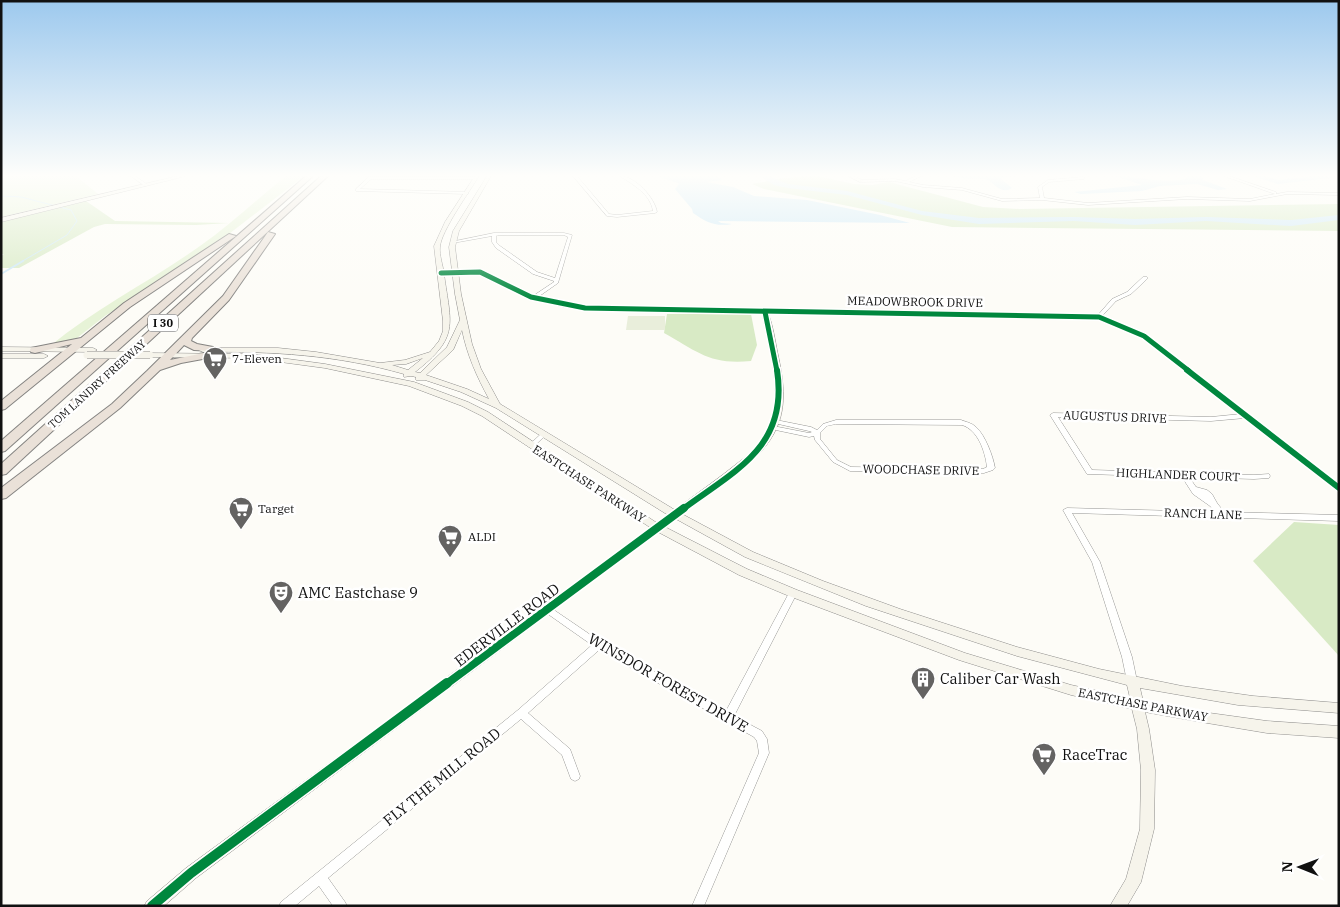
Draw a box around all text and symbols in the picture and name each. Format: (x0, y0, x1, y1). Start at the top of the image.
street label: MEADOWBROOK DRIVE (847, 293, 983, 310)
road number: I 30 (148, 314, 178, 332)
street label: TOM LANDRY FREEWAY (45, 336, 149, 432)
supermarket icon: 7-Eleven (202, 346, 228, 380)
place label: 7-Eleven (232, 351, 282, 366)
street label: AUGUSTUS DRIVE (1063, 407, 1167, 426)
street label: EASTCHASE PARKWAY (530, 441, 649, 526)
street label: WOODCHASE DRIVE (863, 461, 979, 478)
street label: HIGHLANDER COURT (1116, 465, 1240, 484)
supermarket icon: Target (228, 496, 254, 530)
place label: Target (258, 501, 294, 516)
street label: RANCH LANE (1164, 505, 1242, 522)
supermarket icon: ALDI (437, 524, 463, 558)
place label: ALDI (468, 529, 496, 544)
street label: EDERVILLE ROAD (450, 579, 563, 670)
theatre icon: AMC Eastchase 9 (268, 580, 294, 614)
place label: AMC Eastchase 9 (298, 583, 418, 602)
street label: WINSDOR FOREST DRIVE (585, 629, 752, 736)
building icon: Caliber Car Wash (910, 666, 936, 700)
place label: Caliber Car Wash (940, 669, 1061, 688)
street label: EASTCHASE PARKWAY (1077, 685, 1210, 725)
street label: FLY THE MILL ROAD (379, 723, 504, 830)
supermarket icon: RaceTrac (1031, 742, 1057, 776)
place label: RaceTrac (1062, 745, 1128, 764)
north arrow (1275, 842, 1325, 892)
text: N (1278, 861, 1296, 872)

